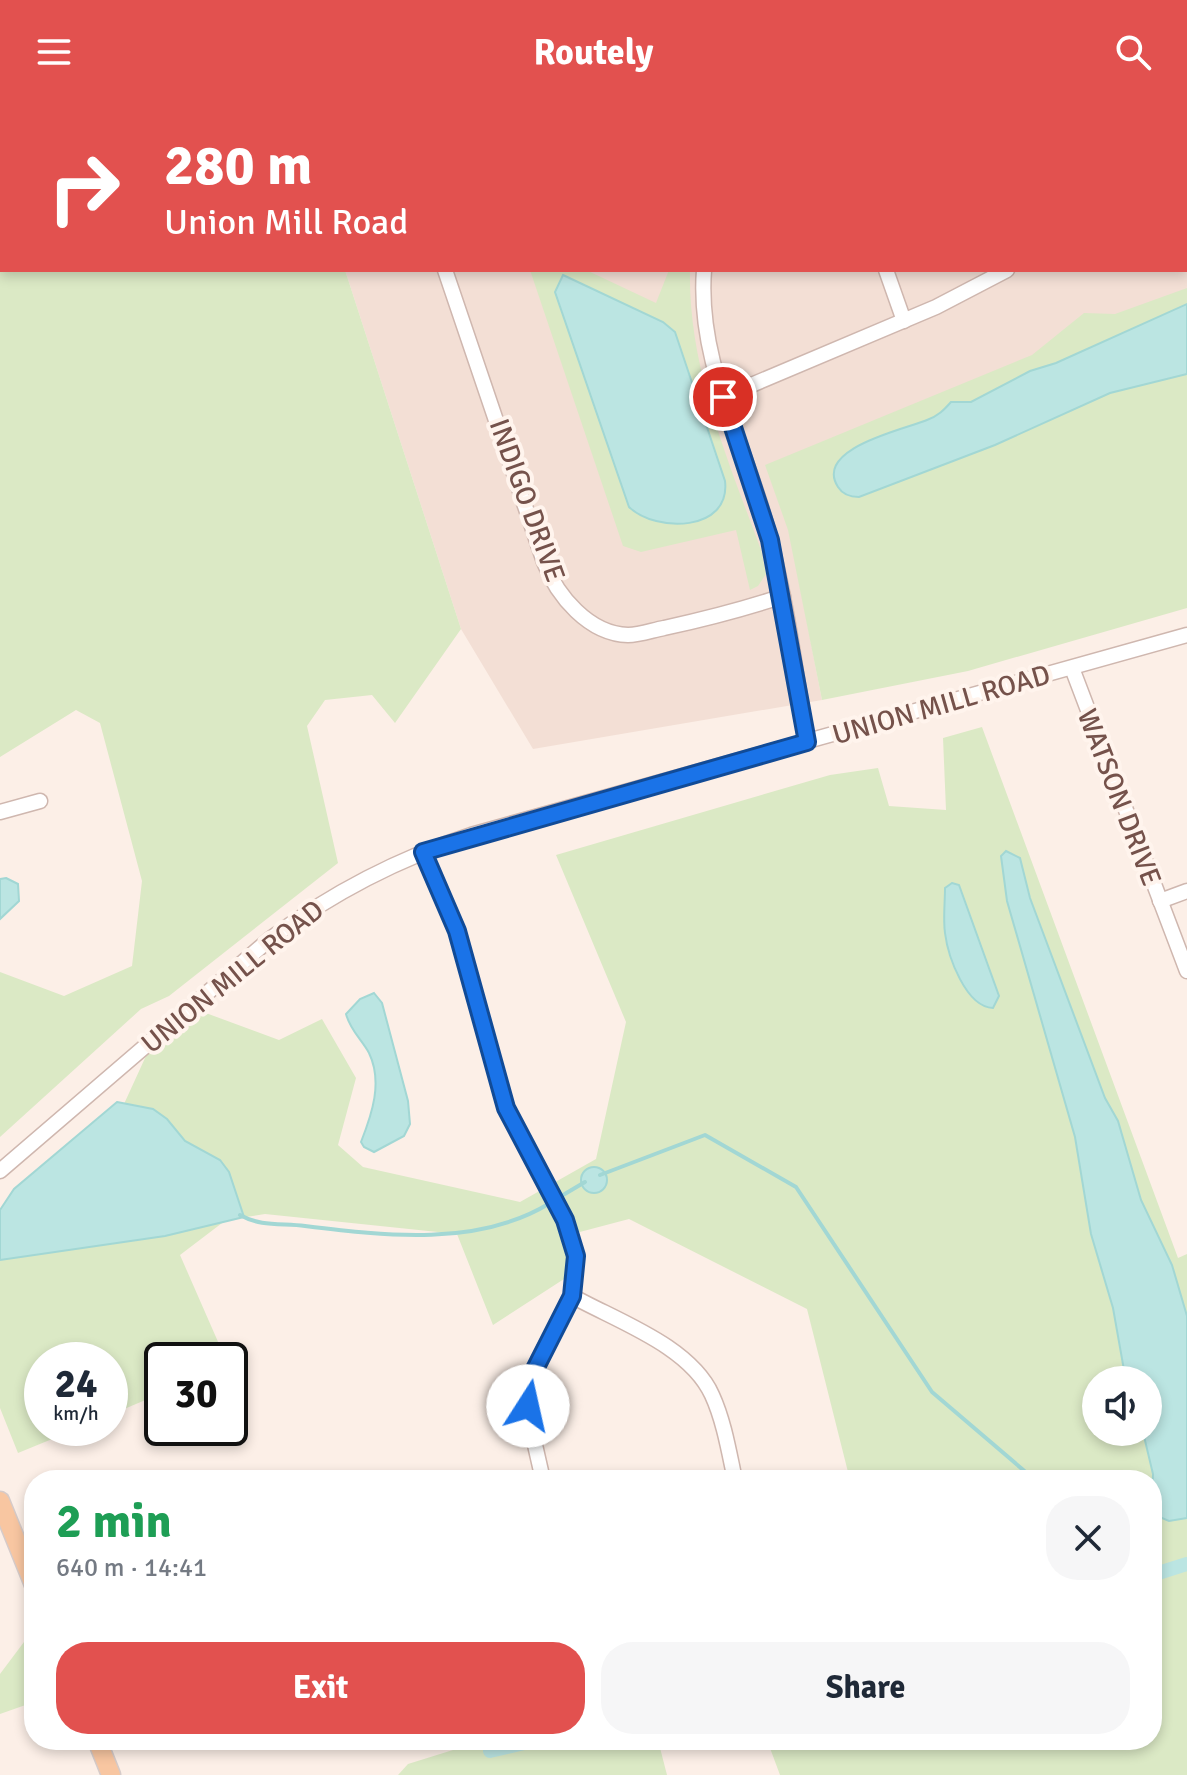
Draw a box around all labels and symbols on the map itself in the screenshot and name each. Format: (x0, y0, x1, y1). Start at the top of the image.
pin (689, 363, 757, 431)
street label: INDIGO DRIVE (482, 414, 572, 587)
street label: UNION MILL ROAD (828, 658, 1054, 752)
street label: WATSON DRIVE (1070, 704, 1168, 890)
street label: UNION MILL ROAD (135, 893, 331, 1061)
speed limit sign: 30 (144, 1342, 248, 1446)
position arrow (486, 1364, 570, 1448)

